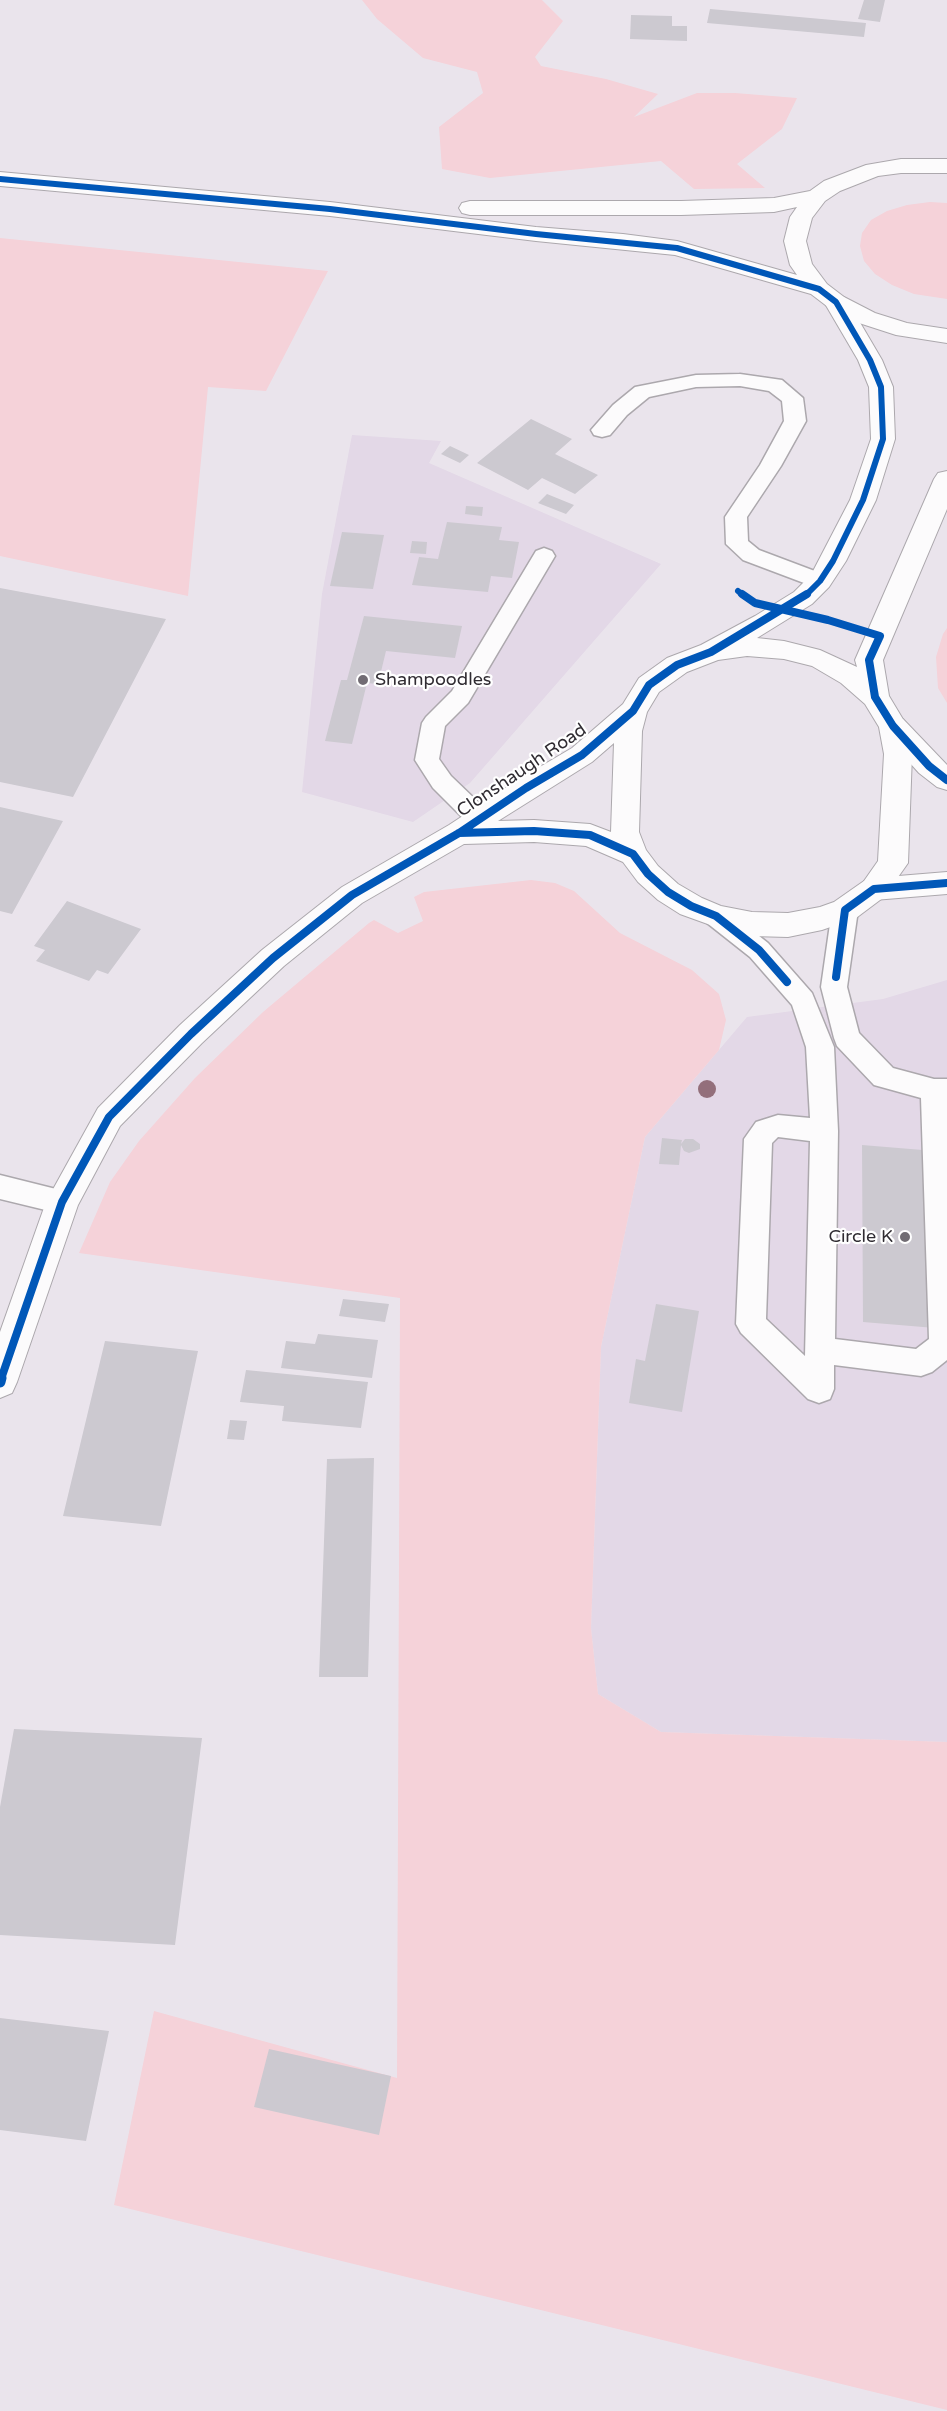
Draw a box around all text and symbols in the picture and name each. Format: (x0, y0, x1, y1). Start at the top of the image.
place label: Shampoodles (375, 669, 491, 691)
marker: Shampoodles (356, 673, 370, 687)
street label: Clonshaugh Road (453, 720, 591, 822)
place label: Circle K (828, 1226, 893, 1248)
marker: Circle K (898, 1230, 912, 1244)

